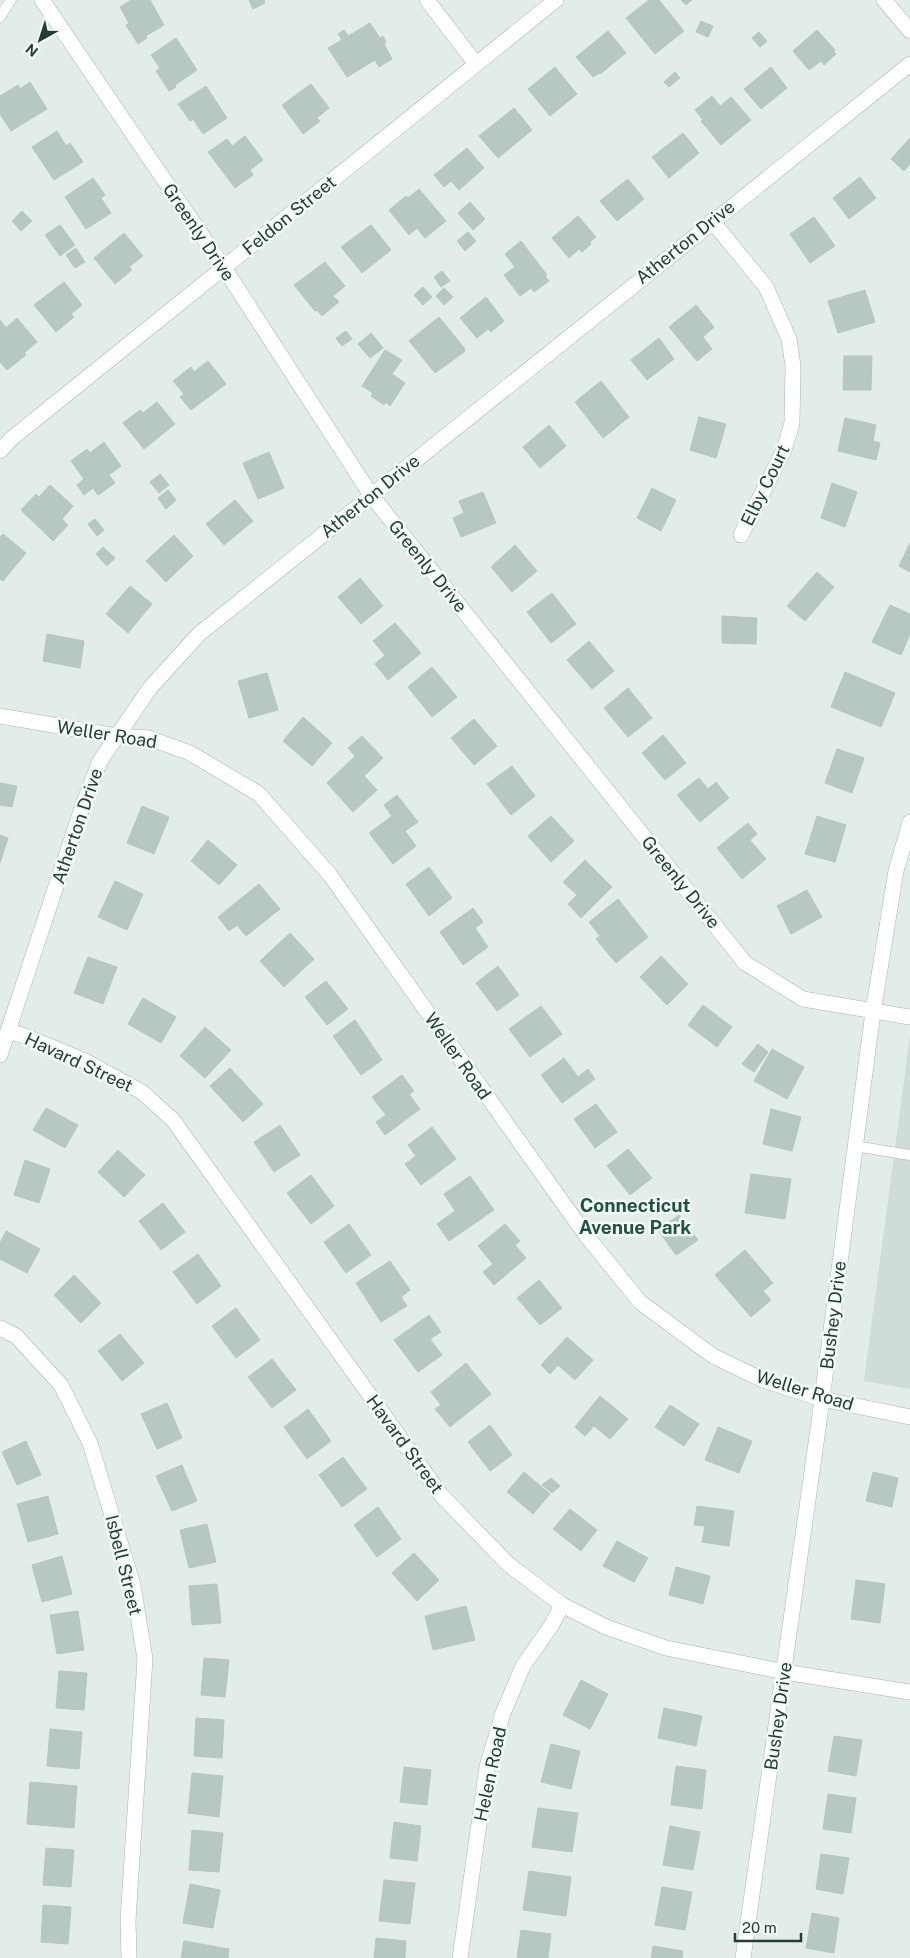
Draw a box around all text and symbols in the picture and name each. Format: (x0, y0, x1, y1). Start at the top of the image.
north arrow (15, 15, 65, 65)
text: N (23, 40, 41, 60)
street label: Feldon Street (238, 171, 340, 259)
street label: Greenly Drive (159, 179, 239, 285)
street label: Atherton Drive (631, 196, 739, 288)
street label: Elby Court (736, 441, 794, 529)
street label: Atherton Drive (316, 450, 424, 542)
street label: Greenly Drive (384, 515, 472, 617)
street label: Weller Road (55, 716, 159, 752)
street label: Atherton Drive (47, 765, 107, 887)
street label: Greenly Drive (637, 831, 725, 933)
street label: Weller Road (420, 1009, 496, 1103)
street label: Havard Street (22, 1028, 136, 1096)
district label: Connecticut Avenue Park (579, 1194, 691, 1238)
street label: Bushey Drive (816, 1260, 850, 1370)
street label: Weller Road (754, 1365, 856, 1415)
street label: Havard Street (362, 1391, 448, 1497)
street label: Isbell Street (101, 1513, 147, 1617)
street label: Bushey Drive (760, 1661, 796, 1771)
street label: Helen Road (470, 1725, 510, 1823)
scale bar (735, 1910, 801, 1942)
text: 20 m (742, 1919, 777, 1936)

